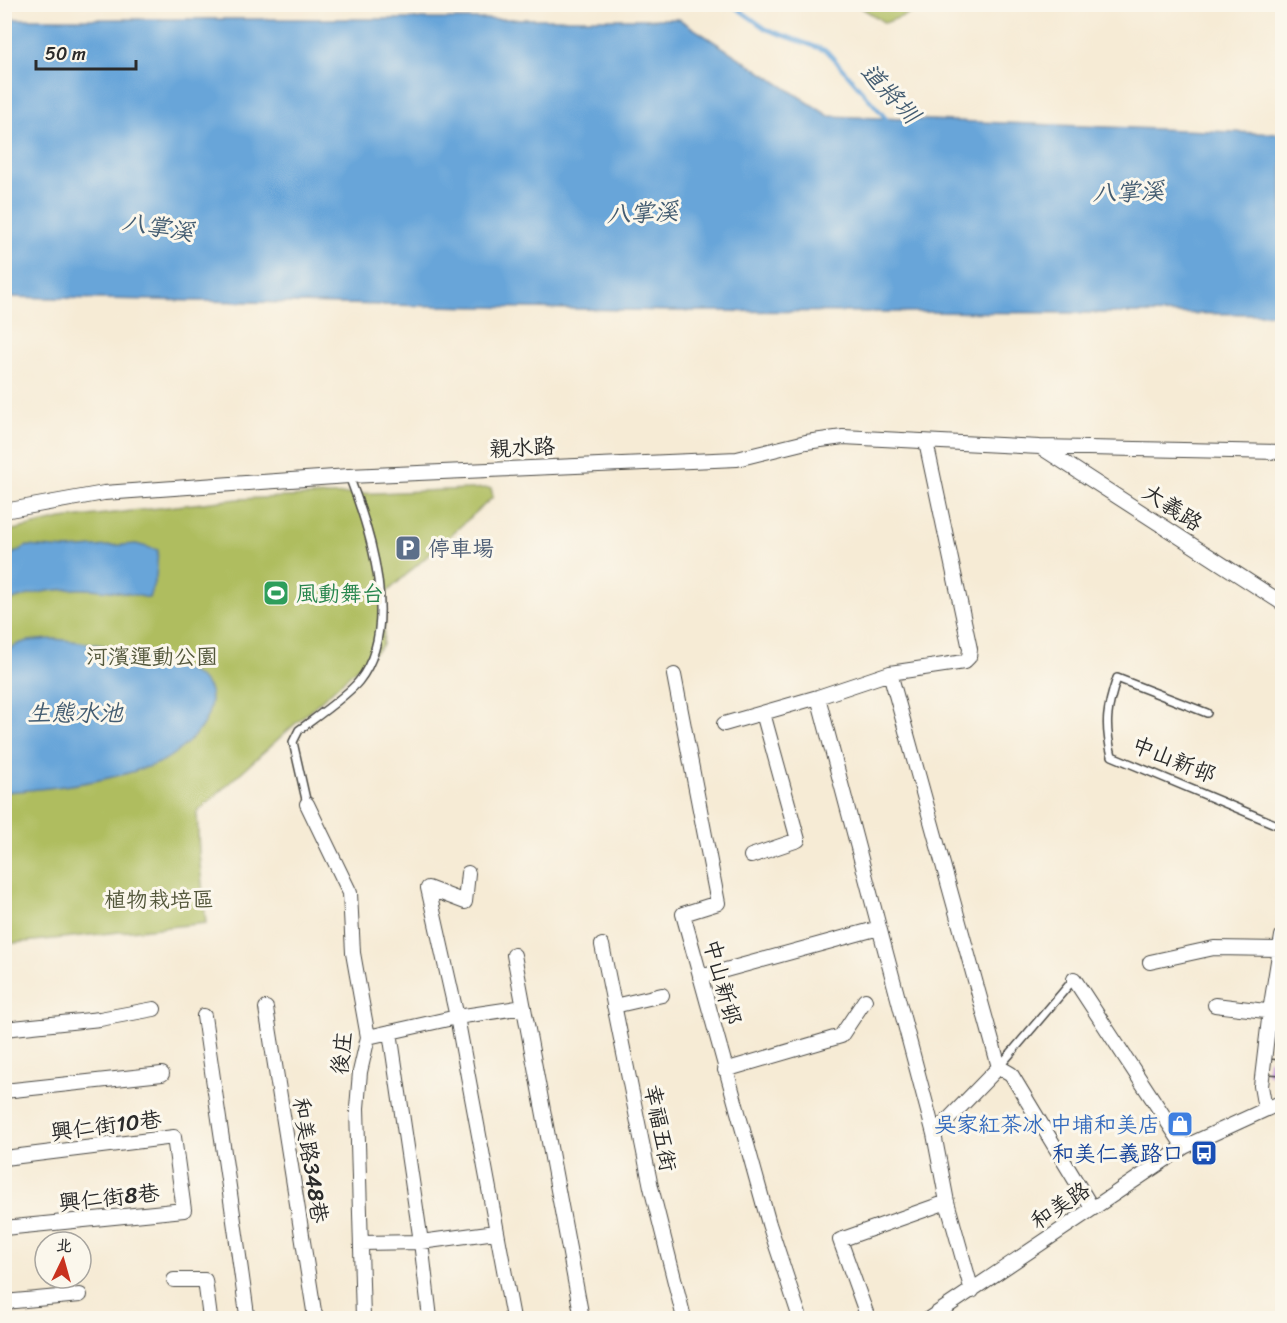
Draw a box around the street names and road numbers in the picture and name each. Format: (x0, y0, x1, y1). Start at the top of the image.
street label: 親水路 (488, 426, 556, 469)
street label: 大義路 (1134, 473, 1211, 542)
street label: 中山新邨 (1126, 725, 1222, 794)
street label: 中山新邨 (692, 935, 753, 1030)
street label: 後庄 (319, 1029, 364, 1077)
street label: 幸福五街 (633, 1081, 688, 1175)
street label: 和美路348巷 (281, 1094, 340, 1226)
street label: 興仁街10巷 (48, 1099, 164, 1152)
street label: 和美路 (1022, 1171, 1099, 1240)
street label: 興仁街8巷 (57, 1173, 161, 1222)

